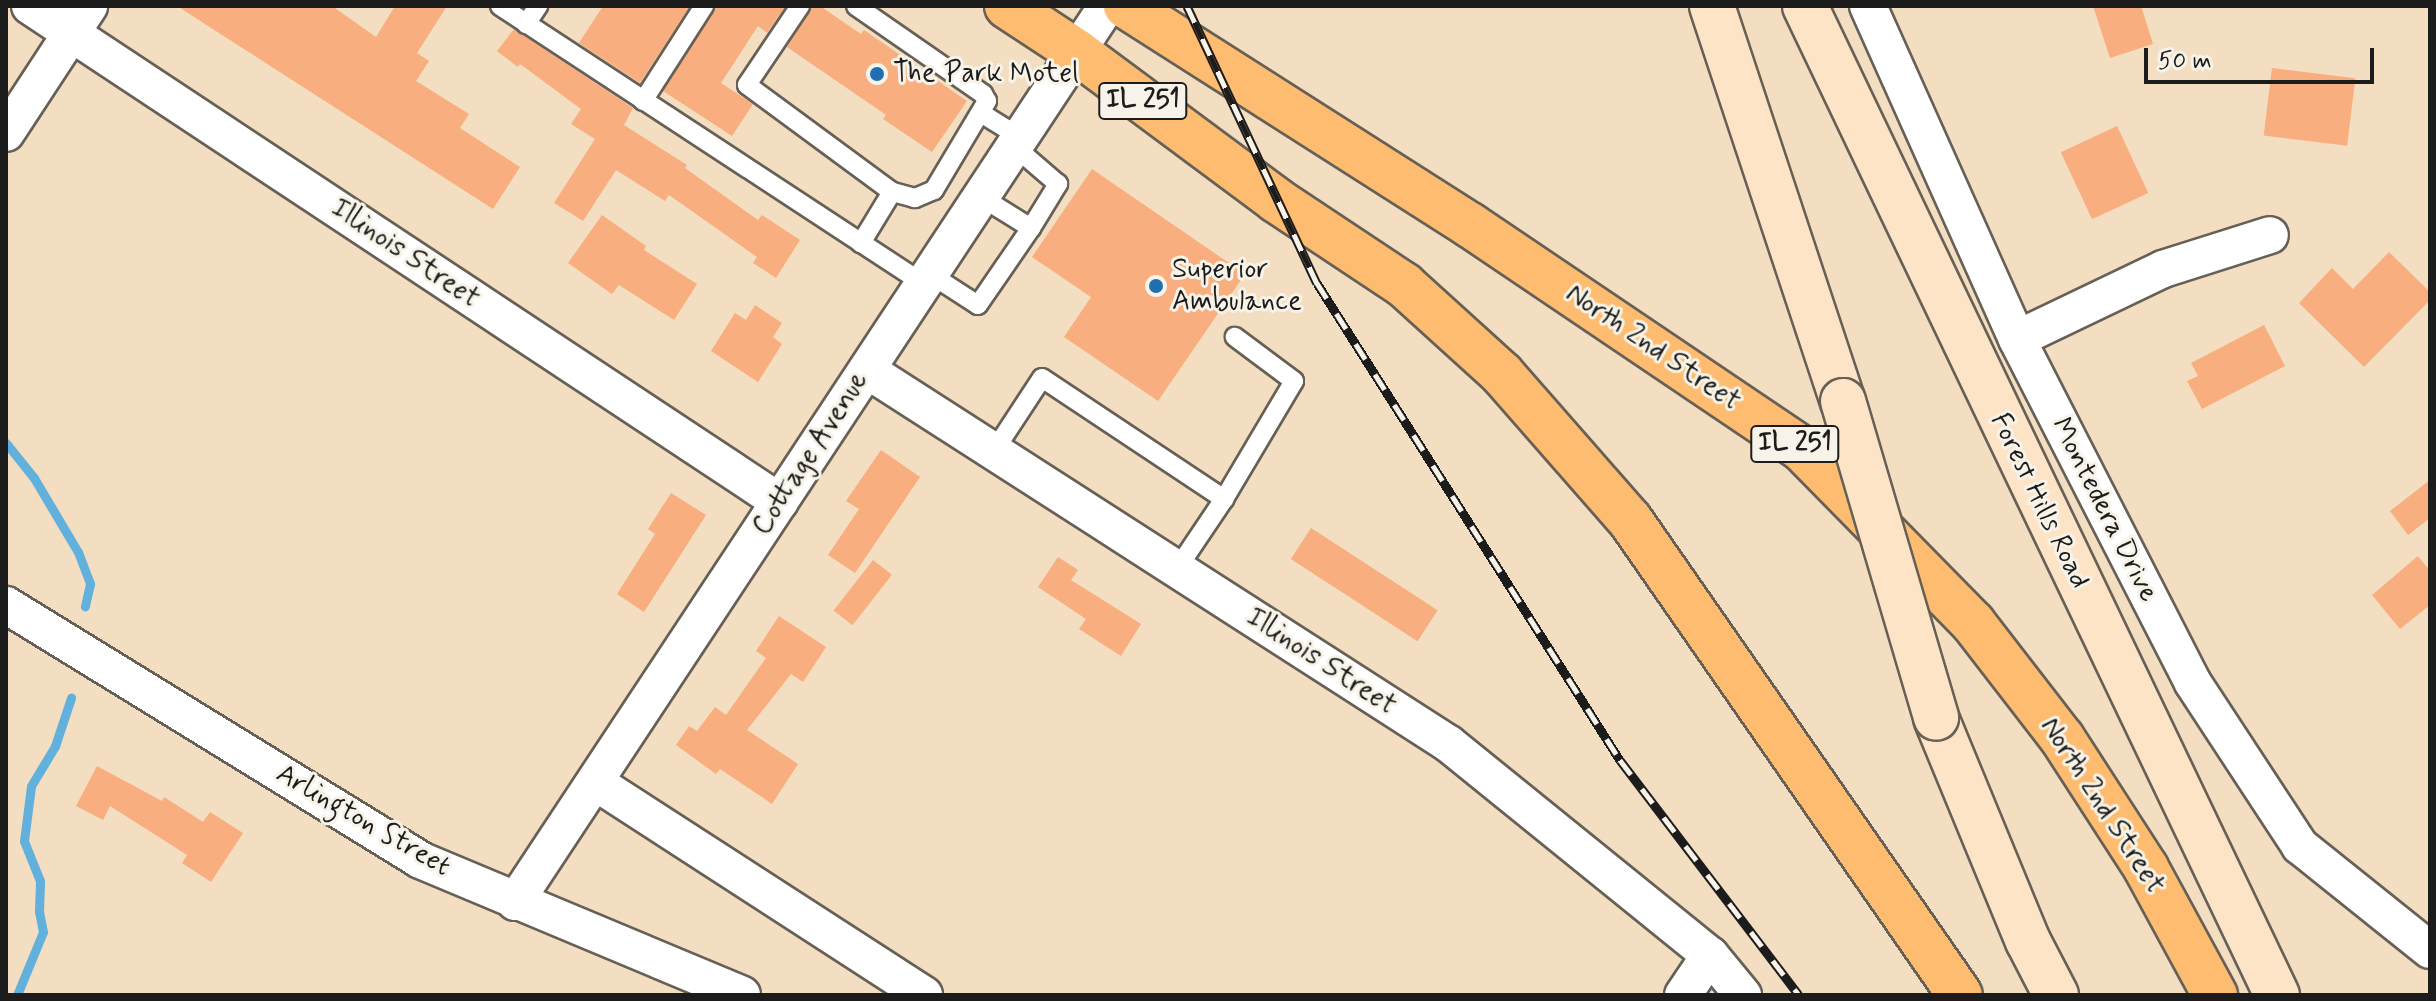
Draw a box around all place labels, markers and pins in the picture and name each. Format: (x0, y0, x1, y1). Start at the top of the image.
place label: The Park Motel (893, 57, 1069, 91)
marker: The Park Motel (868, 65, 886, 83)
place label: Superior Ambulance (1172, 253, 1302, 319)
marker: Superior Ambulance (1147, 277, 1165, 295)

